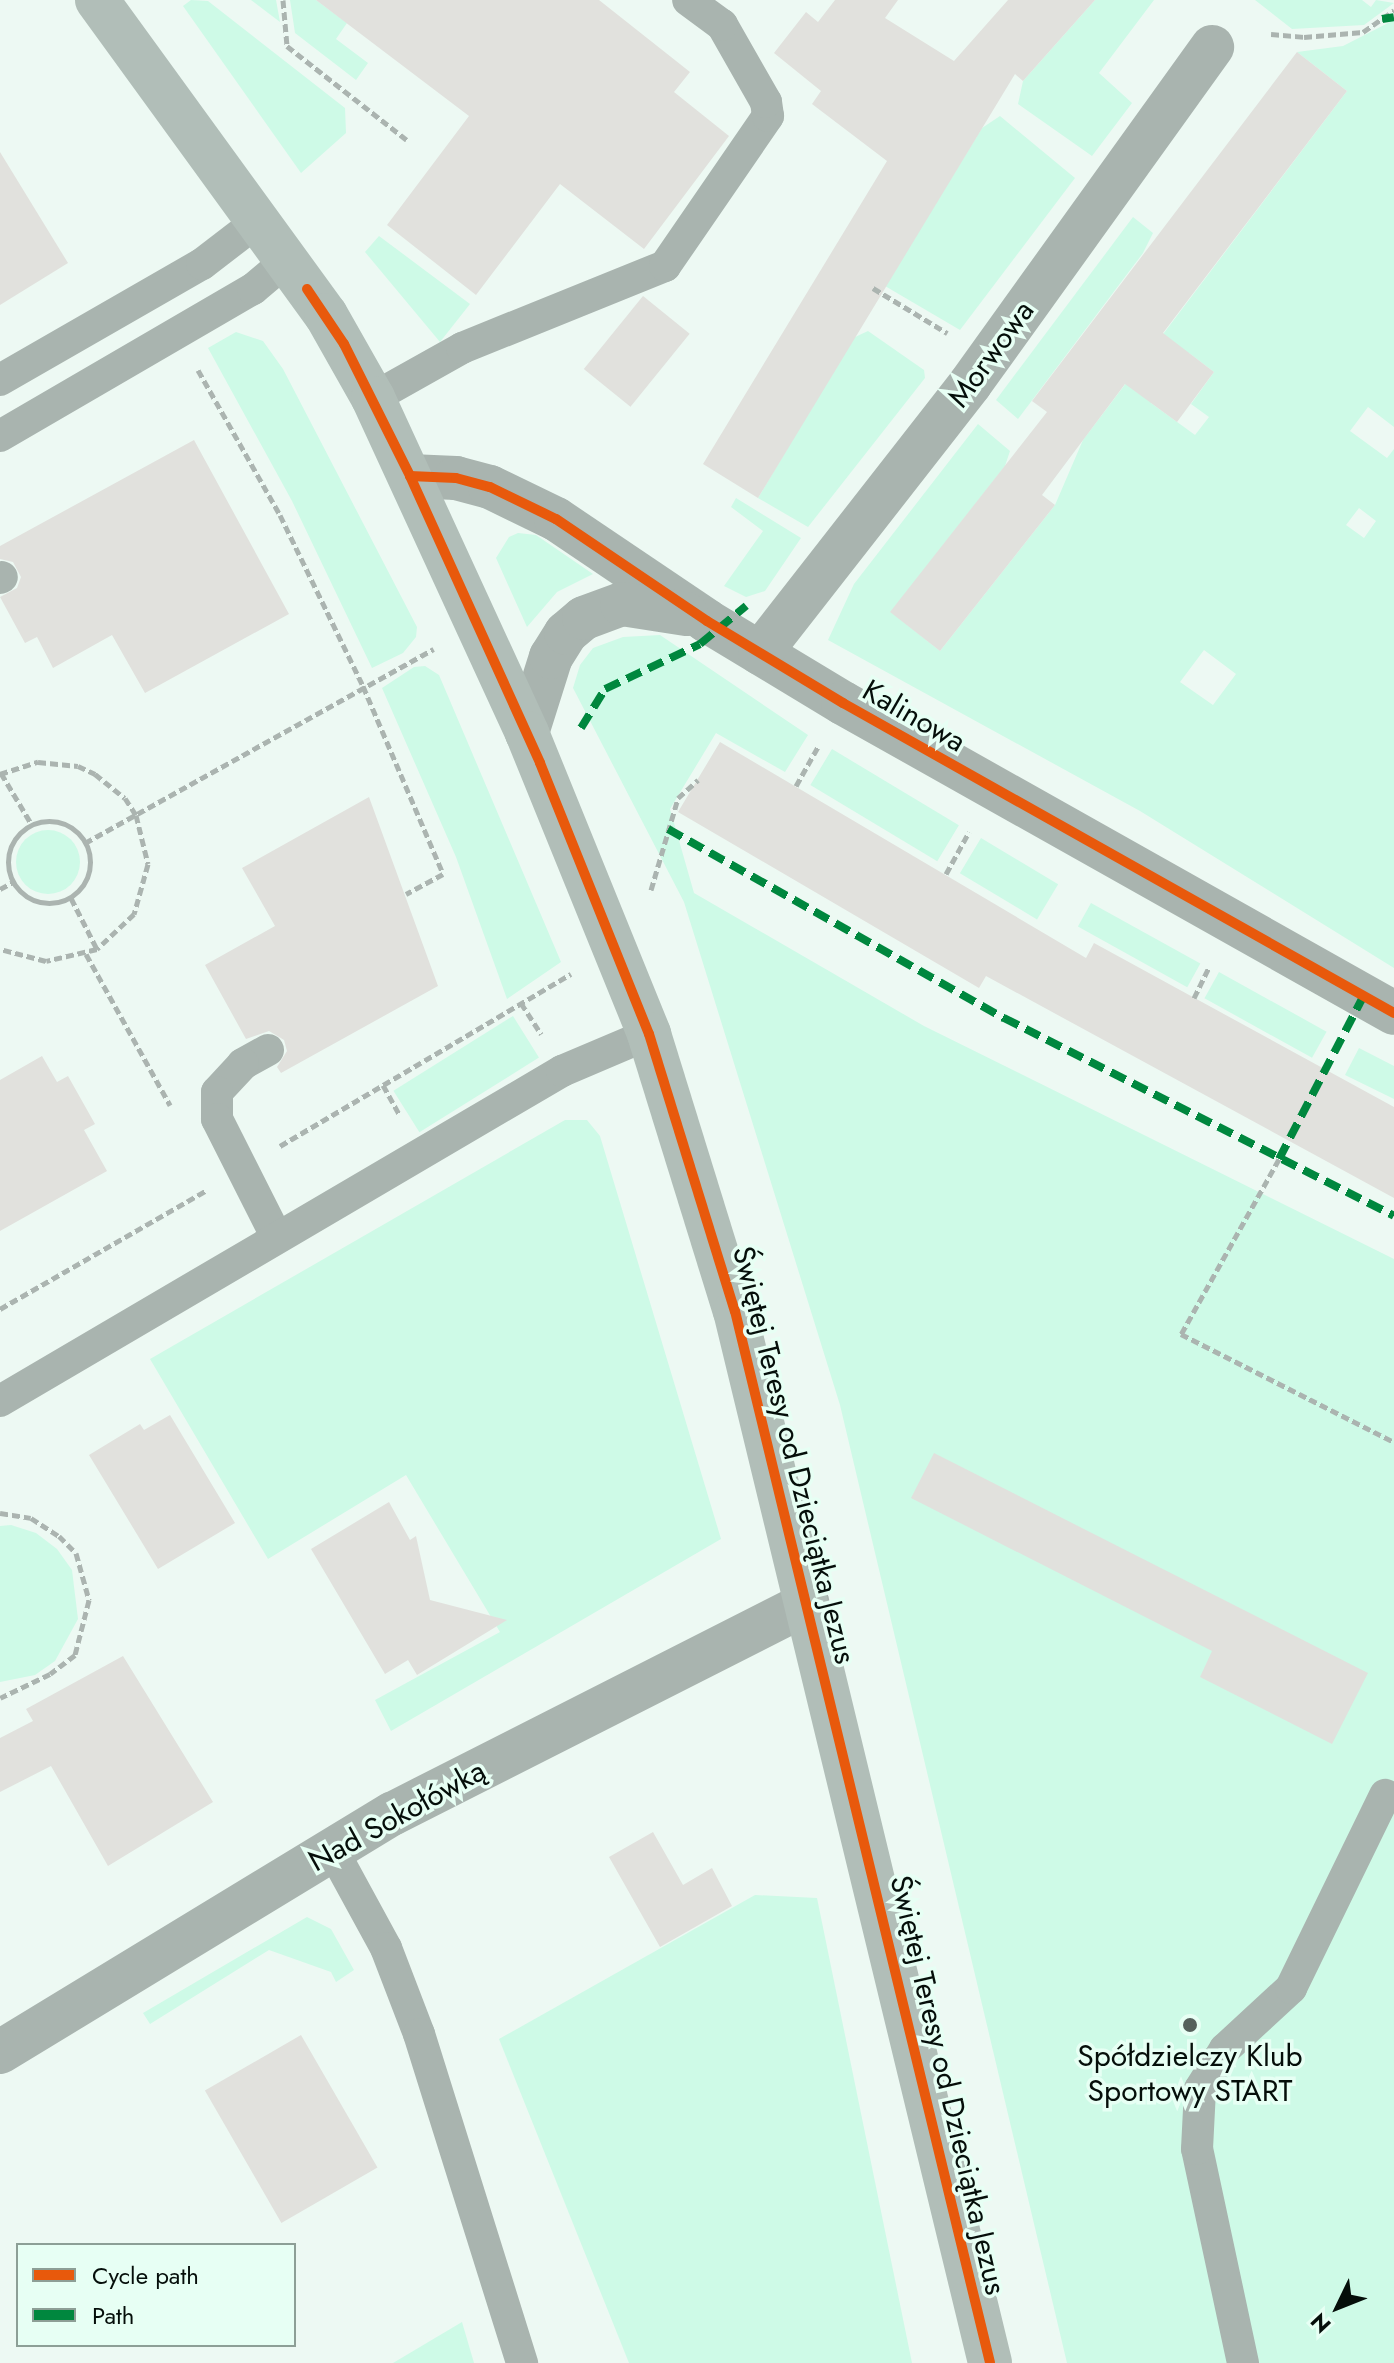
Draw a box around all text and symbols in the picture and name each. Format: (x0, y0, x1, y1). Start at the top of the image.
street label: Morwowa (940, 294, 1042, 414)
street label: Kalinowa (856, 672, 972, 760)
street label: Świętej Teresy od Dzieciątka Jezus (725, 1242, 863, 1668)
street label: Nad Sokołówką (302, 1753, 492, 1879)
street label: Świętej Teresy od Dzieciątka Jezus (882, 1872, 1014, 2298)
marker: Spółdzielczy Klub Sportowy START (1181, 2016, 1199, 2034)
place label: Spółdzielczy Klub Sportowy START (1077, 2038, 1303, 2108)
legend (16, 2243, 296, 2347)
text: Cycle path (92, 2258, 199, 2293)
north arrow (1298, 2267, 1378, 2347)
text: Path (92, 2298, 134, 2333)
text: N (1303, 2306, 1338, 2341)

